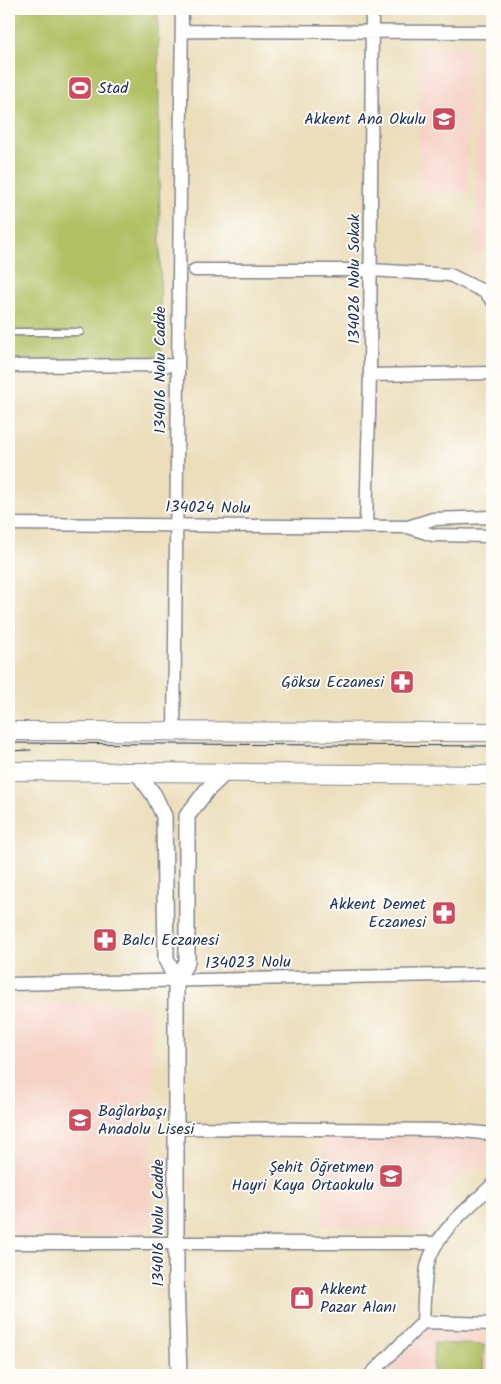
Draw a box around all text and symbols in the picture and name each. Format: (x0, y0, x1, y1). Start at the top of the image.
sports icon: Stad (67, 75, 93, 101)
place label: Stad (98, 76, 129, 101)
school or university icon: Akkent Ana Okulu (431, 106, 457, 132)
place label: Akkent Ana Okulu (304, 107, 426, 132)
street label: 134026 Nolu Sokak (342, 214, 367, 344)
street label: 134016 Nolu Cadde (148, 306, 173, 434)
street label: 134024 Nolu (165, 495, 251, 521)
pharmacy icon: Göksu Eczanesi (389, 669, 415, 695)
place label: Göksu Eczanesi (281, 670, 385, 695)
place label: Akkent Demet Eczanesi (329, 892, 427, 935)
pharmacy icon: Akkent Demet Eczanesi (431, 900, 457, 926)
pharmacy icon: Balcı Eczanesi (92, 927, 118, 953)
place label: Balcı Eczanesi (122, 928, 220, 953)
street label: 134023 Nolu (205, 950, 291, 976)
place label: Bağlarbaşı Anadolu Lisesi (98, 1099, 195, 1142)
school or university icon: Bağlarbaşı Anadolu Lisesi (67, 1107, 93, 1133)
place label: Şehit Öğretmen Hayri Kaya Ortaokulu (232, 1155, 374, 1198)
street label: 134016 Nolu Cadde (146, 1159, 171, 1287)
school or university icon: Şehit Öğretmen Hayri Kaya Ortaokulu (378, 1163, 404, 1189)
place label: Akkent Pazar Alanı (320, 1277, 396, 1320)
shop icon: Akkent Pazar Alanı (289, 1285, 315, 1311)

